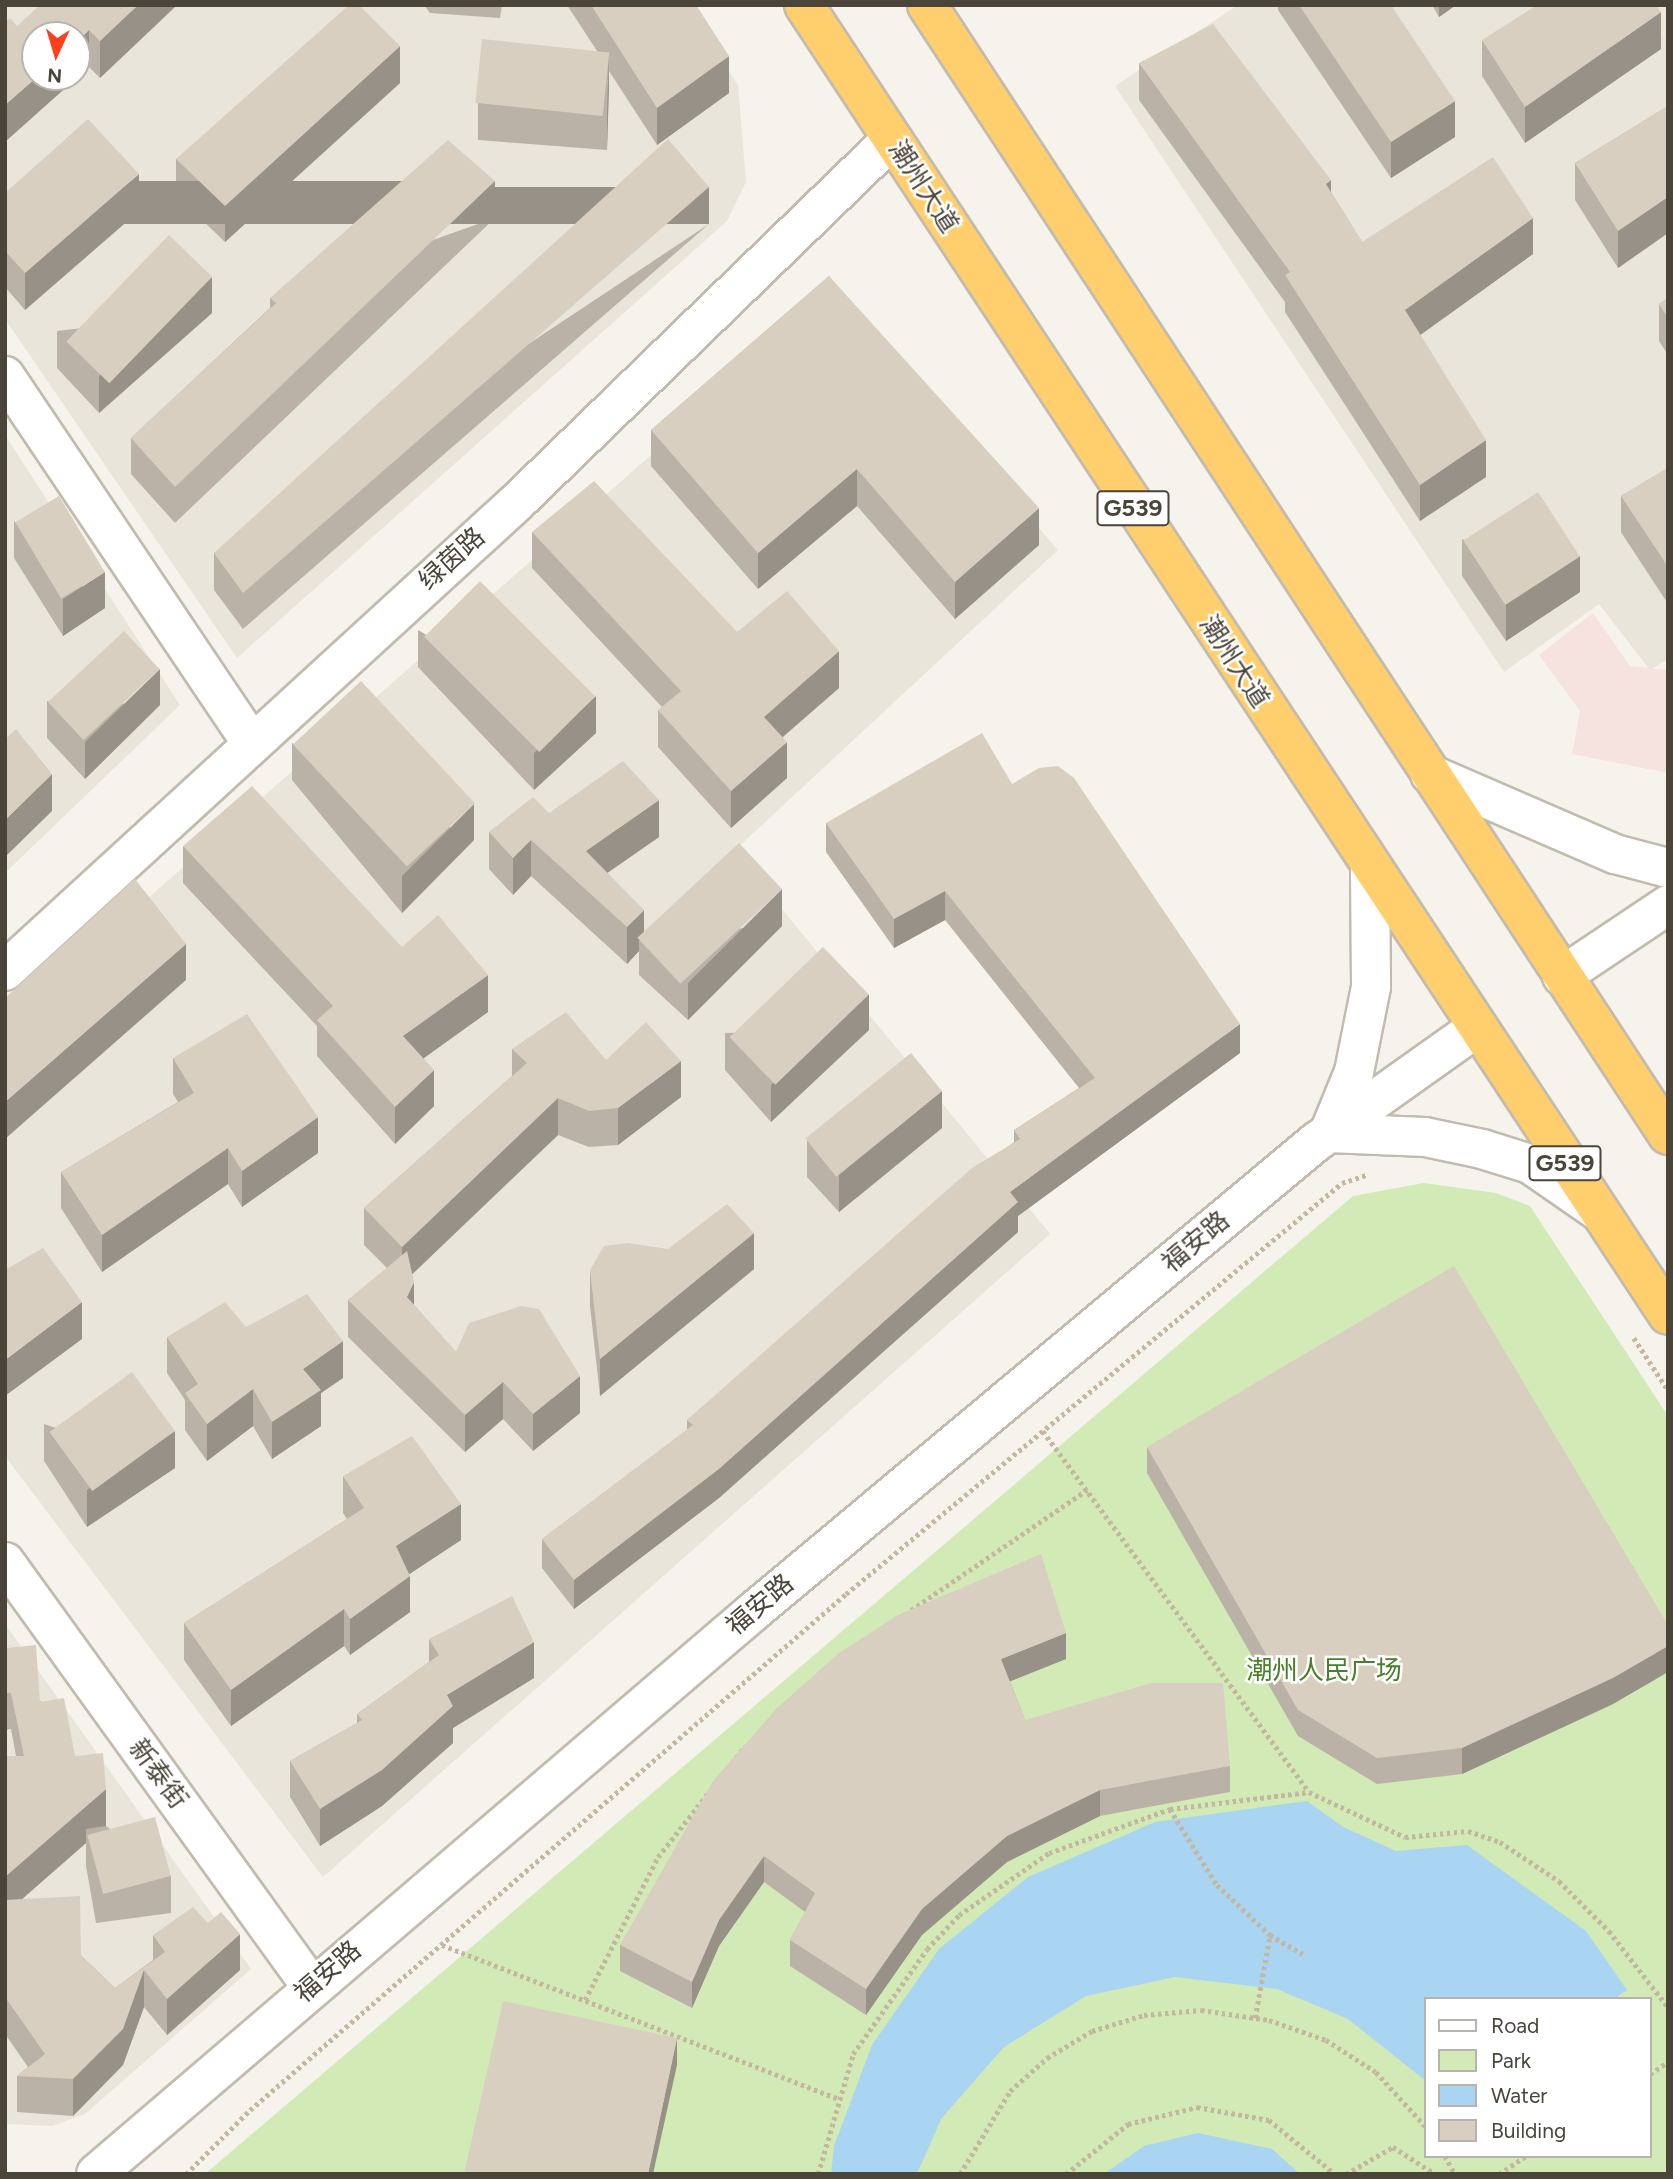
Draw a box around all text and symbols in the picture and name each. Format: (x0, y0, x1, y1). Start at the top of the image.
north arrow (21, 21, 91, 91)
text: N (47, 63, 63, 87)
street label: 潮州大道 (882, 135, 964, 239)
road number: G539 (1096, 488, 1170, 528)
street label: 绿茵路 (413, 521, 491, 597)
street label: 潮州大道 (1193, 610, 1275, 714)
road number: G539 (1528, 1142, 1602, 1184)
street label: 福安路 (1156, 1205, 1236, 1279)
street label: 福安路 (720, 1568, 800, 1642)
park label: 潮州人民广场 (1246, 1655, 1402, 1687)
street label: 新泰街 (122, 1733, 194, 1815)
street label: 福安路 (288, 1935, 368, 2009)
legend (1424, 1997, 1652, 2158)
text: Road (1491, 2013, 1539, 2038)
text: Park (1491, 2048, 1531, 2073)
text: Water (1491, 2083, 1547, 2108)
text: Building (1491, 2118, 1566, 2143)

